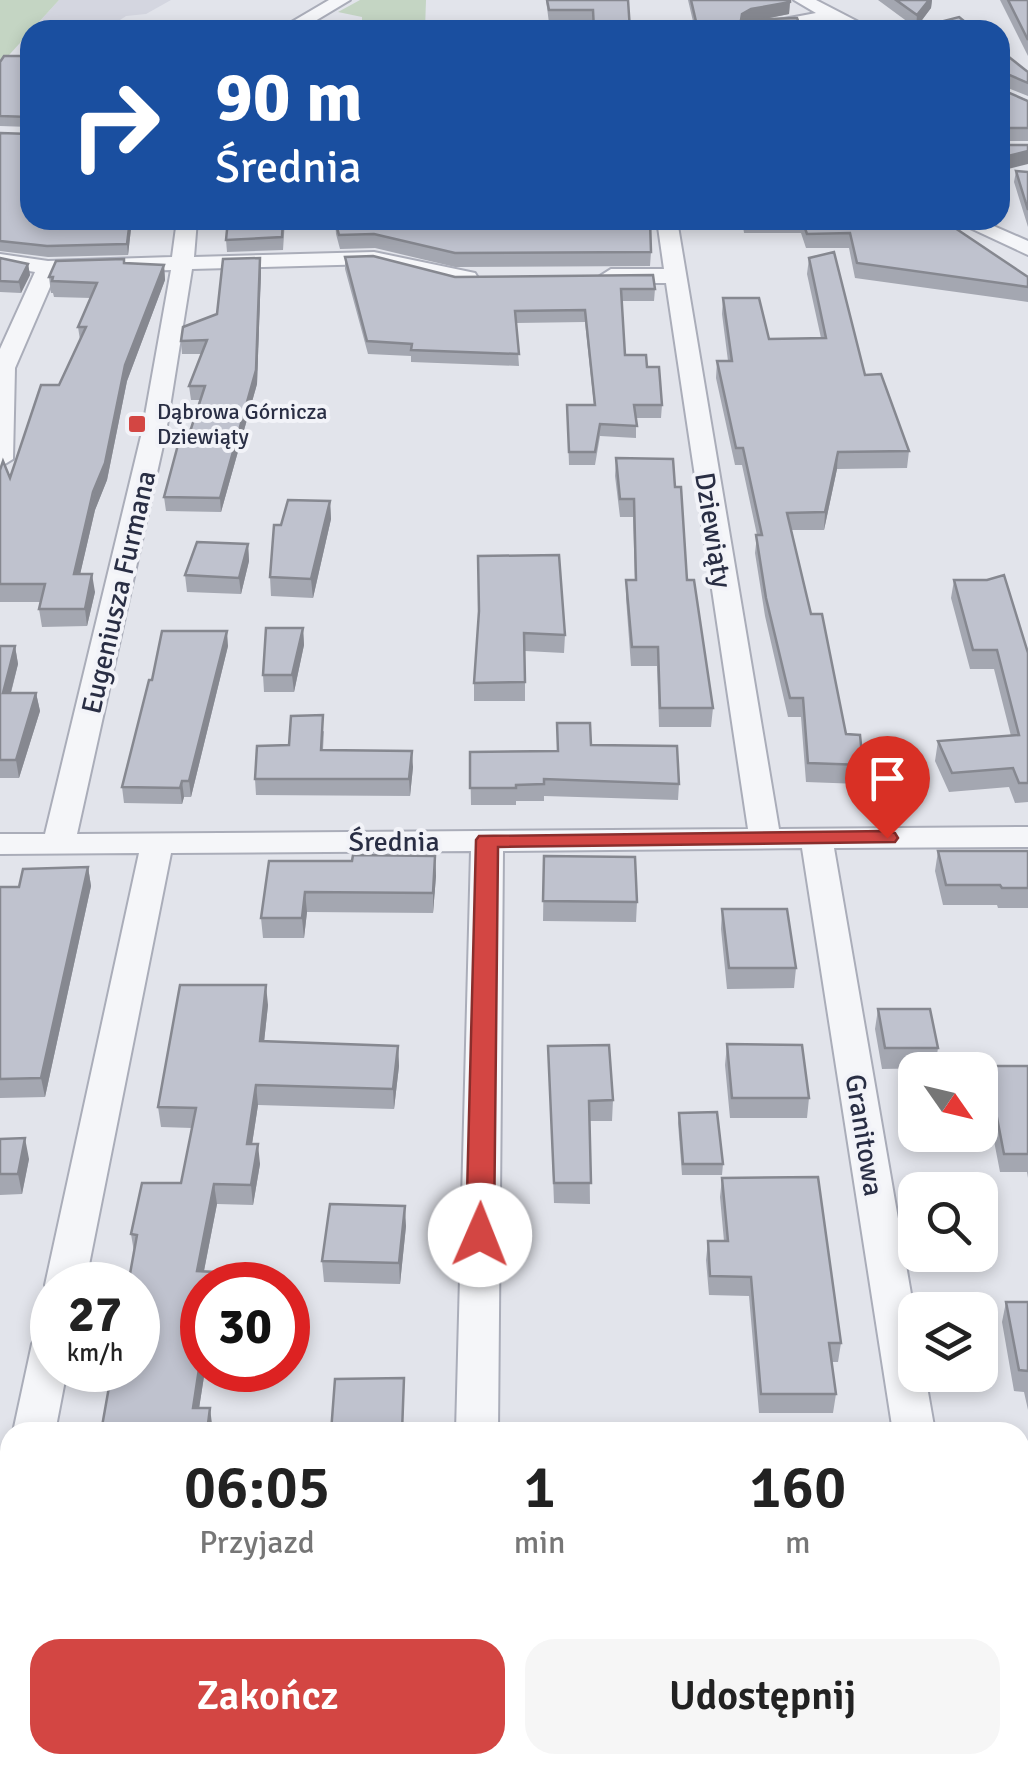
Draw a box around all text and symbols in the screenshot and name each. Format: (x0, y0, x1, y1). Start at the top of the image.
text: 90 m (215, 54, 363, 140)
icon: right (50, 60, 180, 190)
text: Średnia (215, 140, 362, 195)
place label: Dąbrowa Górnicza Dziewiąty (157, 398, 328, 450)
marker: Dąbrowa Górnicza Dziewiąty (126, 413, 148, 435)
street label: Eugeniusza Furmana (74, 467, 163, 717)
street label: Dziewiąty (687, 470, 739, 590)
pin (845, 736, 930, 839)
icon: arrive (860, 751, 915, 806)
street label: Średnia (348, 825, 440, 859)
north arrow (898, 1052, 998, 1152)
map controls (898, 1052, 998, 1392)
street label: Granitowa (838, 1072, 890, 1199)
button: search (898, 1172, 998, 1272)
position arrow (428, 1183, 532, 1287)
speed limit sign: 30 (180, 1262, 310, 1392)
text: 27 (68, 1284, 122, 1346)
button: layers (898, 1292, 998, 1392)
text: km/h (67, 1337, 123, 1368)
text: 06:05 (184, 1451, 330, 1525)
text: 1 (523, 1451, 556, 1525)
text: 160 (749, 1451, 846, 1525)
text: Przyjazd (199, 1523, 315, 1562)
text: min (514, 1523, 565, 1562)
text: m (785, 1523, 811, 1562)
button: Zakończ (30, 1639, 505, 1754)
button: Udostępnij (525, 1639, 1000, 1754)

